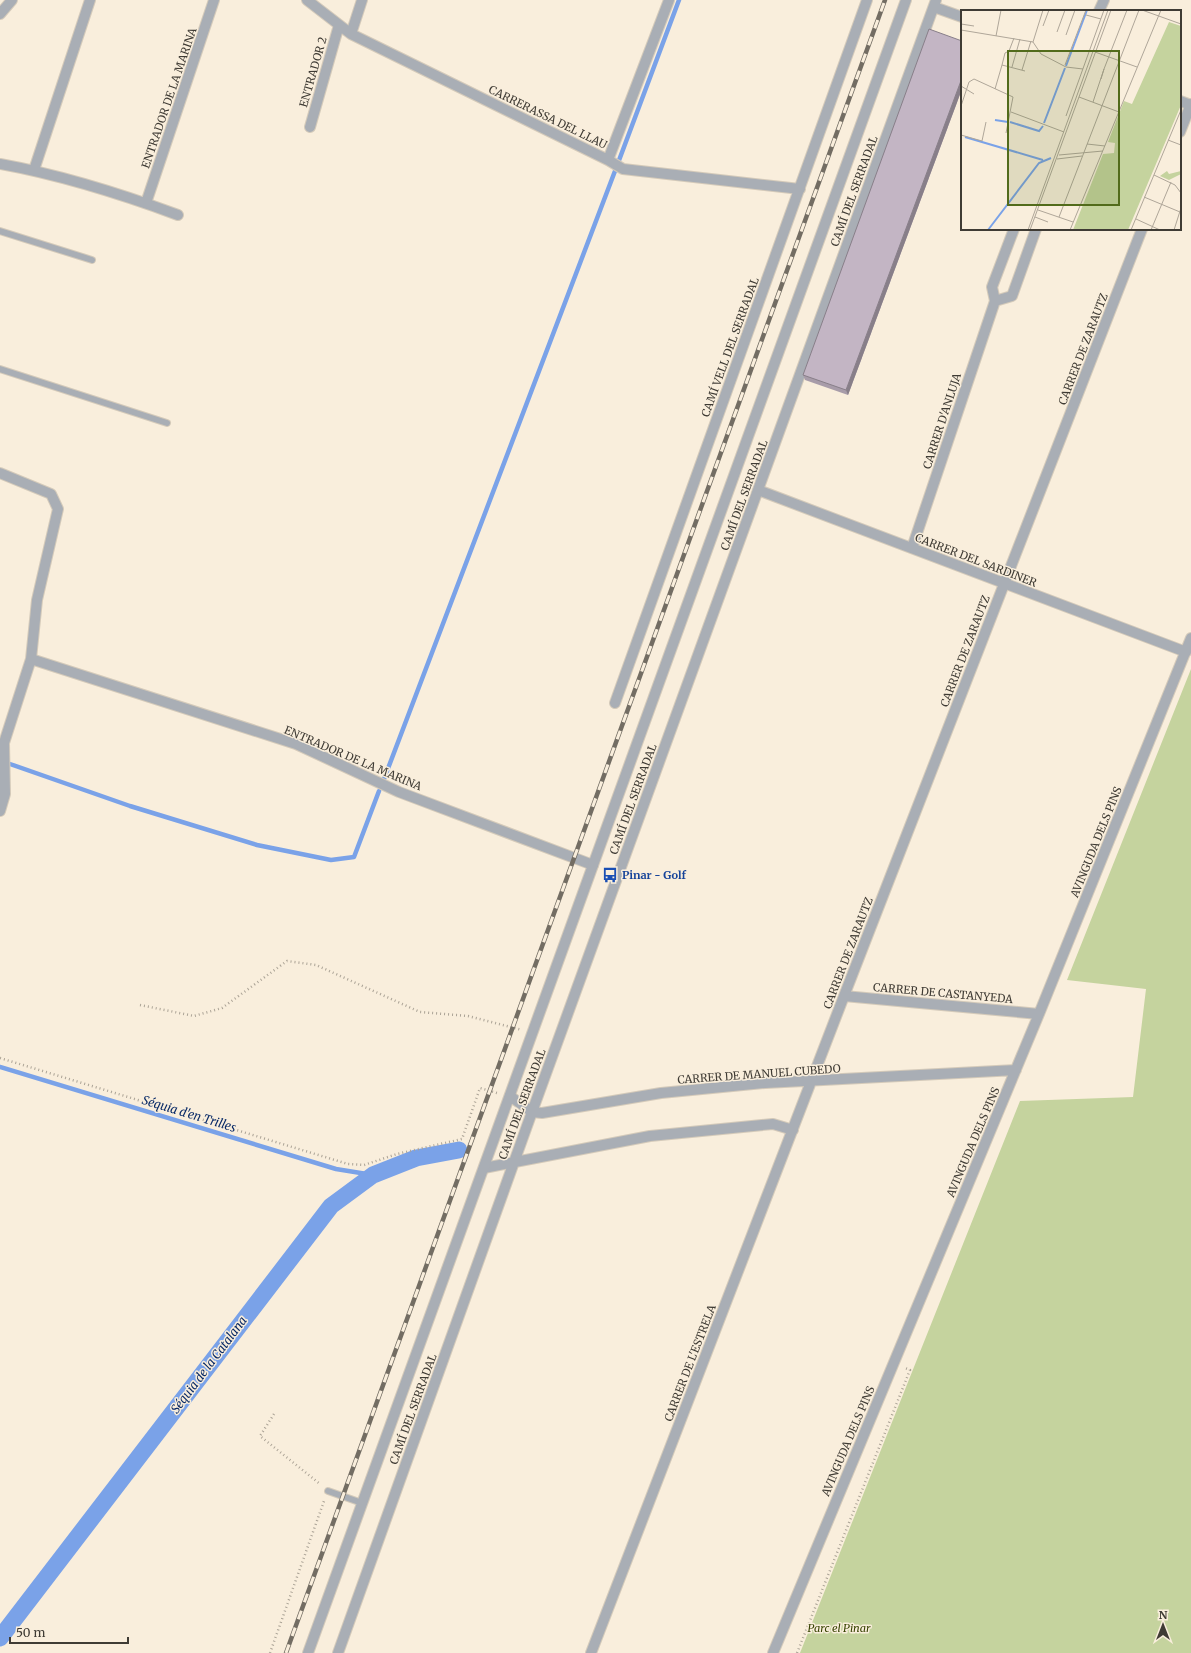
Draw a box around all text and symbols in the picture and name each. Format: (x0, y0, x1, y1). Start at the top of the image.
inset map (961, 10, 1181, 230)
street label: ENTRADOR DE LA MARINA (138, 26, 200, 170)
street label: ENTRADOR 2 (296, 35, 330, 109)
street label: CARRERASSA DEL LLAU (487, 82, 609, 152)
street label: CAMÍ DEL SERRADAL (827, 134, 881, 248)
street label: CAMÍ VELL DEL SERRADAL (698, 275, 762, 419)
street label: CARRER DE ZARAUTZ (1055, 291, 1111, 407)
street label: CARRER D'ANLUJA (920, 371, 964, 471)
street label: CAMÍ DEL SERRADAL (717, 438, 771, 552)
street label: CARRER DEL SARDINER (913, 530, 1039, 590)
street label: CARRER DE ZARAUTZ (937, 593, 993, 709)
street label: ENTRADOR DE LA MARINA (282, 723, 424, 793)
street label: CAMÍ DEL SERRADAL (606, 742, 660, 856)
street label: AVINGUDA DELS PINS (1067, 784, 1125, 900)
bus stop icon: Pinar - Golf (601, 866, 619, 884)
place label: Pinar - Golf (622, 868, 687, 882)
street label: CARRER DE ZARAUTZ (820, 895, 876, 1011)
street label: CARRER DE CASTANYEDA (873, 980, 1014, 1006)
street label: CAMÍ DEL SERRADAL (495, 1047, 549, 1161)
street label: CARRER DE MANUEL CUBEDO (677, 1061, 841, 1087)
street label: AVINGUDA DELS PINS (943, 1084, 1003, 1200)
water label: Séquia d'en Trilles (140, 1092, 238, 1135)
street label: CARRER DE L'ESTRELA (661, 1302, 719, 1423)
water label: Séquia de la Catalana (167, 1313, 250, 1416)
street label: CAMÍ DEL SERRADAL (386, 1352, 440, 1466)
street label: AVINGUDA DELS PINS (818, 1383, 878, 1499)
north arrow (1143, 1605, 1183, 1645)
text: N (1159, 1608, 1168, 1622)
scale bar (10, 1619, 128, 1645)
park label: Parc el Pinar (807, 1621, 871, 1635)
text: 50 m (16, 1625, 45, 1640)

